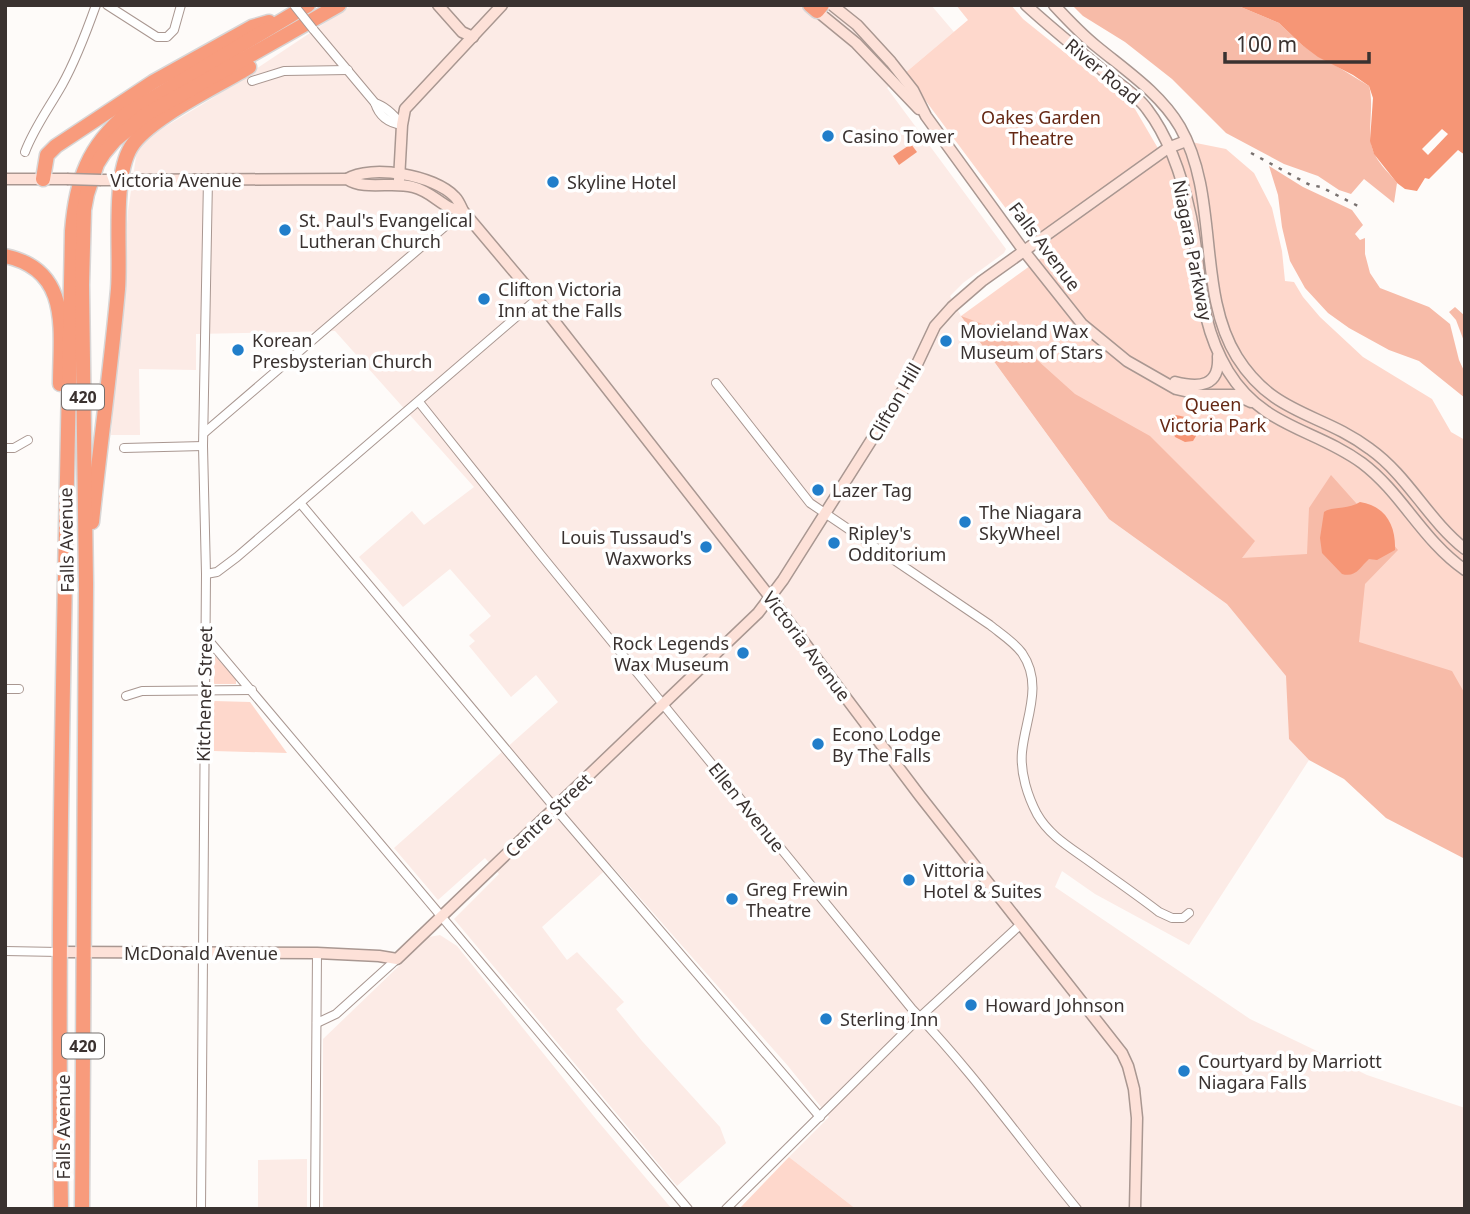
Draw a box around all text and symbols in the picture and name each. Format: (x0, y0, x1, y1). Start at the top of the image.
scale bar (1225, 21, 1368, 65)
text: 100 m (1236, 30, 1297, 58)
street label: River Road (1061, 33, 1145, 109)
park label: Oakes Garden Theatre (981, 105, 1101, 150)
place label: Casino Tower (842, 124, 955, 148)
marker: Casino Tower (820, 128, 836, 144)
street label: Victoria Avenue (110, 168, 242, 192)
place label: Skyline Hotel (567, 170, 676, 194)
marker: Skyline Hotel (545, 174, 561, 190)
street label: Niagara Parkway (1168, 178, 1219, 323)
street label: Falls Avenue (1004, 197, 1086, 295)
place label: St. Paul's Evangelical Lutheran Church (299, 208, 473, 253)
marker: St. Paul's Evangelical Lutheran Church (277, 222, 293, 238)
place label: Clifton Victoria Inn at the Falls (498, 277, 622, 322)
marker: Clifton Victoria Inn at the Falls (476, 291, 492, 307)
place label: Movieland Wax Museum of Stars (960, 319, 1103, 364)
place label: Korean Presbysterian Church (252, 328, 432, 373)
marker: Movieland Wax Museum of Stars (938, 333, 954, 349)
marker: Korean Presbysterian Church (230, 342, 246, 358)
street label: Clifton Hill (862, 358, 926, 446)
road number: 420 (62, 384, 104, 410)
park label: Queen Victoria Park (1160, 392, 1267, 437)
place label: Lazer Tag (832, 478, 912, 502)
marker: Lazer Tag (810, 482, 826, 498)
street label: Falls Avenue (53, 487, 79, 593)
place label: The Niagara SkyWheel (979, 500, 1082, 545)
marker: The Niagara SkyWheel (957, 514, 973, 530)
place label: Ripley's Odditorium (848, 521, 946, 566)
place label: Louis Tussaud's Waxworks (561, 525, 692, 570)
marker: Ripley's Odditorium (826, 535, 842, 551)
marker: Louis Tussaud's Waxworks (698, 539, 714, 555)
street label: Victoria Avenue (758, 586, 856, 706)
street label: Kitchener Street (191, 625, 217, 762)
place label: Rock Legends Wax Museum (612, 631, 729, 676)
marker: Rock Legends Wax Museum (735, 645, 751, 661)
place label: Econo Lodge By The Falls (832, 722, 941, 767)
marker: Econo Lodge By The Falls (810, 736, 826, 752)
street label: Ellen Avenue (704, 757, 790, 857)
street label: Centre Street (500, 767, 597, 862)
place label: Vittoria Hotel & Suites (923, 858, 1042, 903)
marker: Vittoria Hotel & Suites (901, 872, 917, 888)
place label: Greg Frewin Theatre (746, 877, 848, 922)
marker: Greg Frewin Theatre (724, 891, 740, 907)
street label: McDonald Avenue (124, 941, 278, 965)
place label: Howard Johnson (985, 993, 1125, 1017)
marker: Howard Johnson (963, 997, 979, 1013)
place label: Sterling Inn (840, 1007, 938, 1031)
marker: Sterling Inn (818, 1011, 834, 1027)
road number: 420 (62, 1034, 104, 1058)
place label: Courtyard by Marriott Niagara Falls (1198, 1049, 1382, 1094)
marker: Courtyard by Marriott Niagara Falls (1176, 1063, 1192, 1079)
street label: Falls Avenue (51, 1074, 75, 1180)

